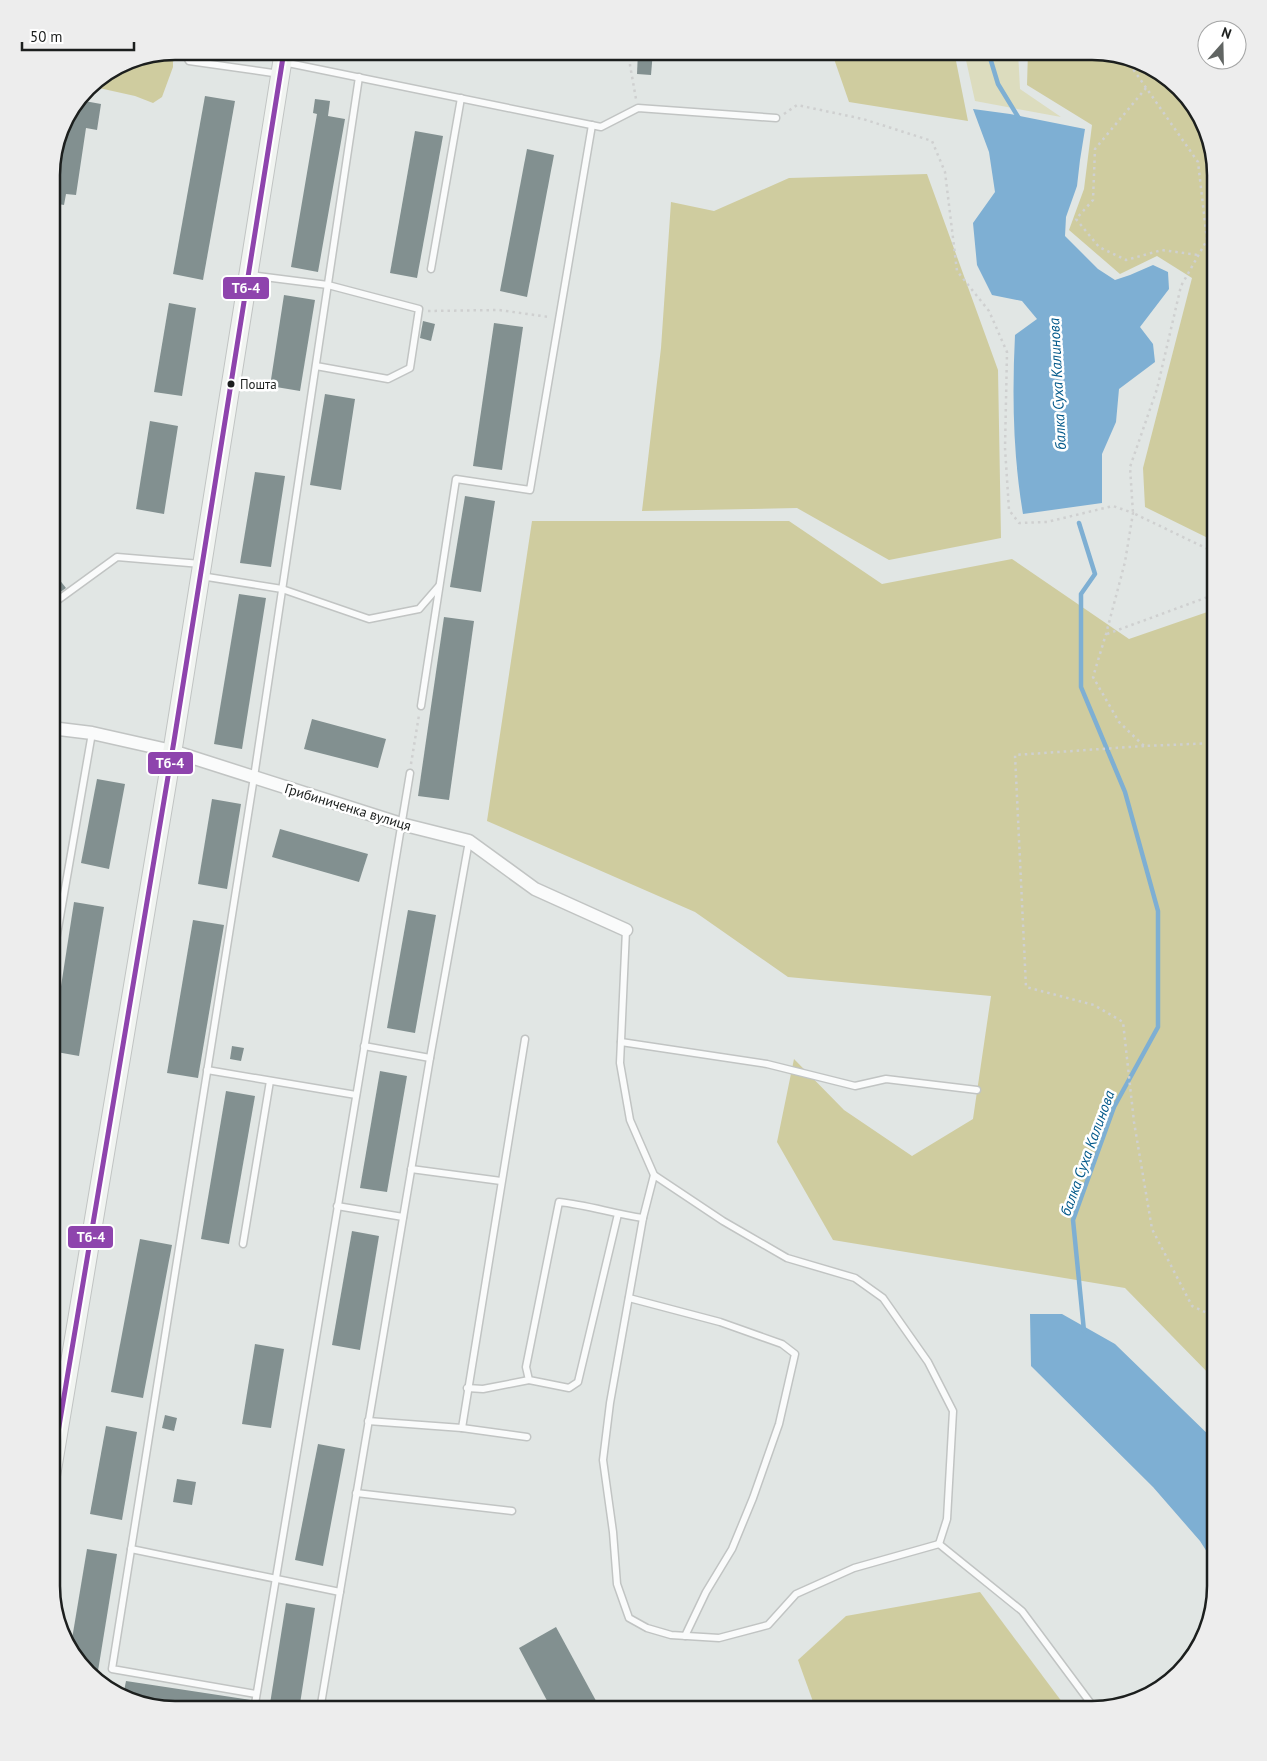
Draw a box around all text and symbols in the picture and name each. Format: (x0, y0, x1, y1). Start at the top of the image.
scale bar (22, 20, 135, 52)
north arrow (1197, 20, 1247, 70)
text: N (1219, 23, 1234, 43)
text: 50 m (30, 27, 63, 46)
line badge: Тб-4 (222, 276, 270, 300)
text: Тб-4 (232, 279, 260, 297)
water label: балка Суха Калинова (1044, 317, 1070, 450)
place label: Пошта (240, 376, 277, 393)
marker: Пошта (226, 379, 236, 389)
line badge: Тб-4 (147, 751, 194, 775)
text: Тб-4 (156, 754, 184, 772)
street label: Грибиниченка вулиця (283, 779, 413, 835)
water label: балка Суха Калинова (1055, 1087, 1119, 1218)
line badge: Тб-4 (67, 1225, 114, 1249)
text: Тб-4 (77, 1228, 105, 1246)

